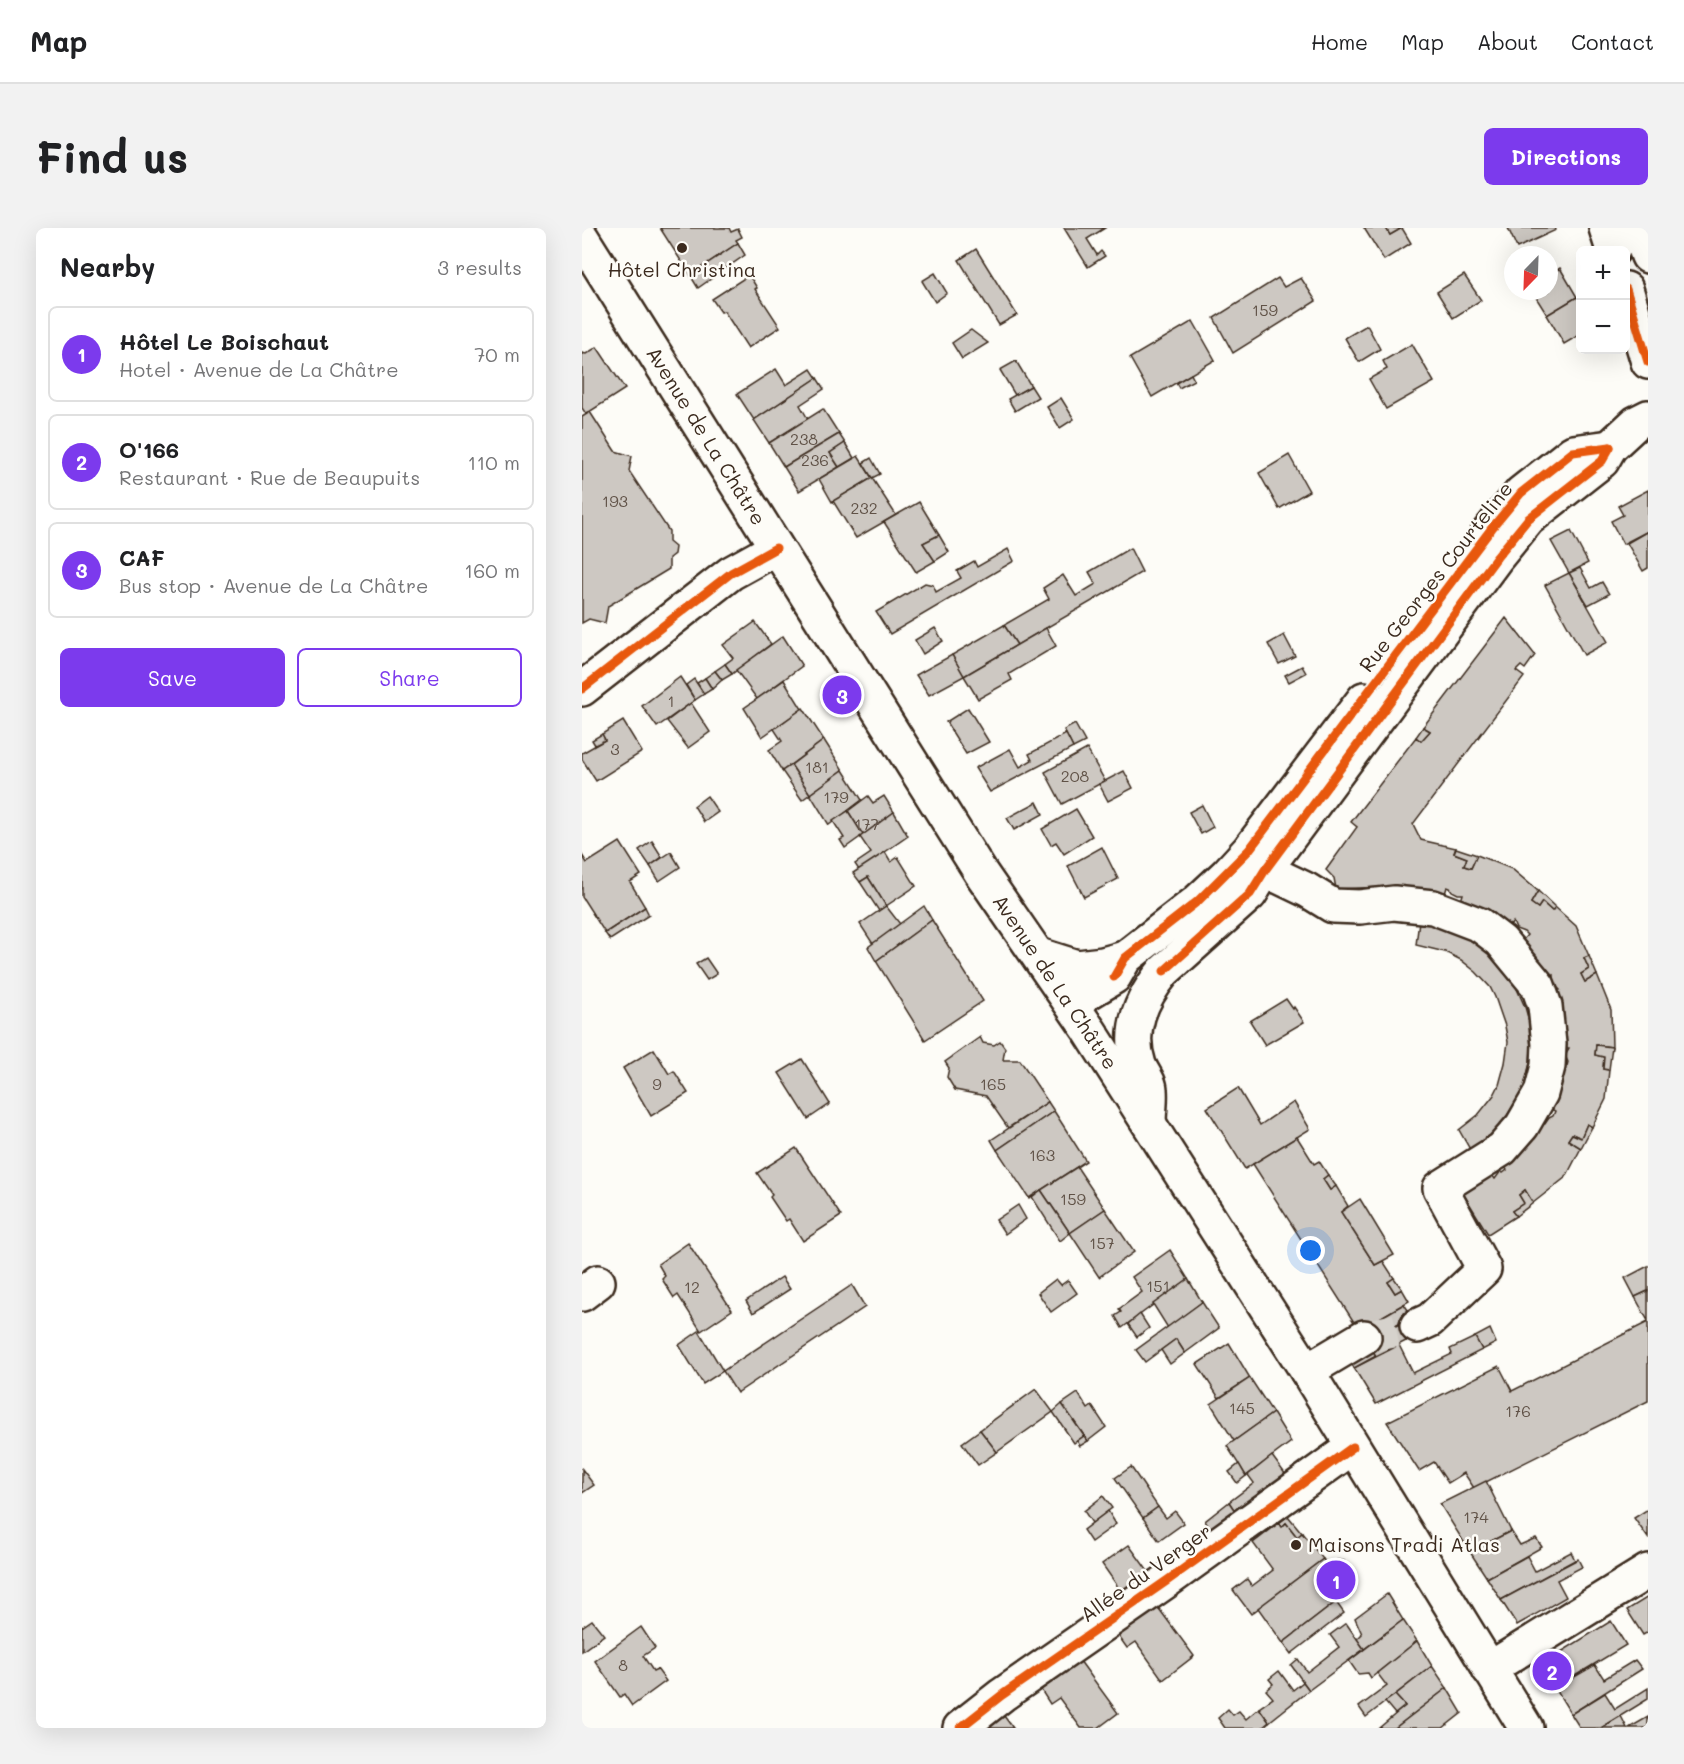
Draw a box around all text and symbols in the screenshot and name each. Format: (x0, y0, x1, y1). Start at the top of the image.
text: Map (30, 23, 87, 59)
text: Home (1311, 28, 1368, 55)
text: Map (1401, 28, 1444, 55)
text: About (1477, 28, 1538, 55)
text: Contact (1571, 28, 1654, 55)
button: Directions (1484, 128, 1648, 185)
text: Find us (36, 129, 188, 184)
marker: Hôtel Christina (675, 241, 689, 255)
north arrow (1504, 246, 1558, 300)
map controls (1576, 246, 1630, 354)
button: + (1576, 246, 1630, 300)
text: Nearby (60, 250, 155, 284)
text: 3 results (437, 254, 522, 280)
place label: Hôtel Christina (608, 256, 756, 282)
house number: 159 (1252, 299, 1278, 320)
button: − (1576, 300, 1630, 354)
text: Hôtel Le Boischaut (119, 327, 329, 356)
text: 1 (77, 341, 86, 367)
text: 70 m (474, 341, 520, 367)
street label: Avenue de La Châtre (641, 341, 772, 530)
text: Hotel · Avenue de La Châtre (119, 356, 399, 382)
house number: 238 (790, 428, 818, 449)
text: O'166 (119, 435, 179, 464)
text: 2 (76, 449, 87, 475)
text: 110 m (467, 449, 520, 475)
house number: 236 (801, 449, 829, 470)
text: Restaurant · Rue de Beaupuits (119, 464, 420, 490)
street label: Rue Georges Courteline (1353, 476, 1518, 677)
house number: 193 (602, 490, 628, 511)
house number: 232 (850, 497, 878, 518)
text: CAF (119, 543, 165, 572)
text: 3 (76, 557, 88, 583)
text: 160 m (464, 557, 520, 583)
text: Bus stop · Avenue de La Châtre (119, 572, 428, 598)
button: Save (60, 648, 285, 707)
button: Share (297, 648, 522, 707)
pin: 3 (822, 672, 862, 718)
house number: 1 (667, 690, 675, 711)
house number: 3 (610, 738, 620, 759)
house number: 181 (805, 756, 829, 777)
house number: 208 (1061, 765, 1090, 786)
house number: 179 (823, 786, 849, 807)
house number: 177 (855, 813, 880, 834)
street label: Avenue de La Châtre (988, 889, 1124, 1074)
house number: 9 (652, 1073, 662, 1094)
house number: 165 (980, 1073, 1006, 1094)
house number: 163 (1029, 1144, 1055, 1165)
house number: 159 (1060, 1188, 1086, 1209)
house number: 157 (1089, 1232, 1115, 1253)
your location (1296, 1236, 1325, 1265)
house number: 151 (1146, 1275, 1170, 1296)
house number: 12 (684, 1276, 700, 1297)
house number: 145 (1229, 1397, 1255, 1418)
house number: 176 (1505, 1400, 1531, 1421)
house number: 174 (1463, 1506, 1489, 1527)
street label: Allée du Verger (1075, 1517, 1216, 1627)
place label: Maisons Tradi Atlas (1308, 1531, 1500, 1557)
marker: Maisons Tradi Atlas (1289, 1538, 1303, 1552)
pin: 1 (1316, 1558, 1356, 1602)
pin: 2 (1532, 1648, 1572, 1694)
house number: 8 (618, 1654, 628, 1675)

